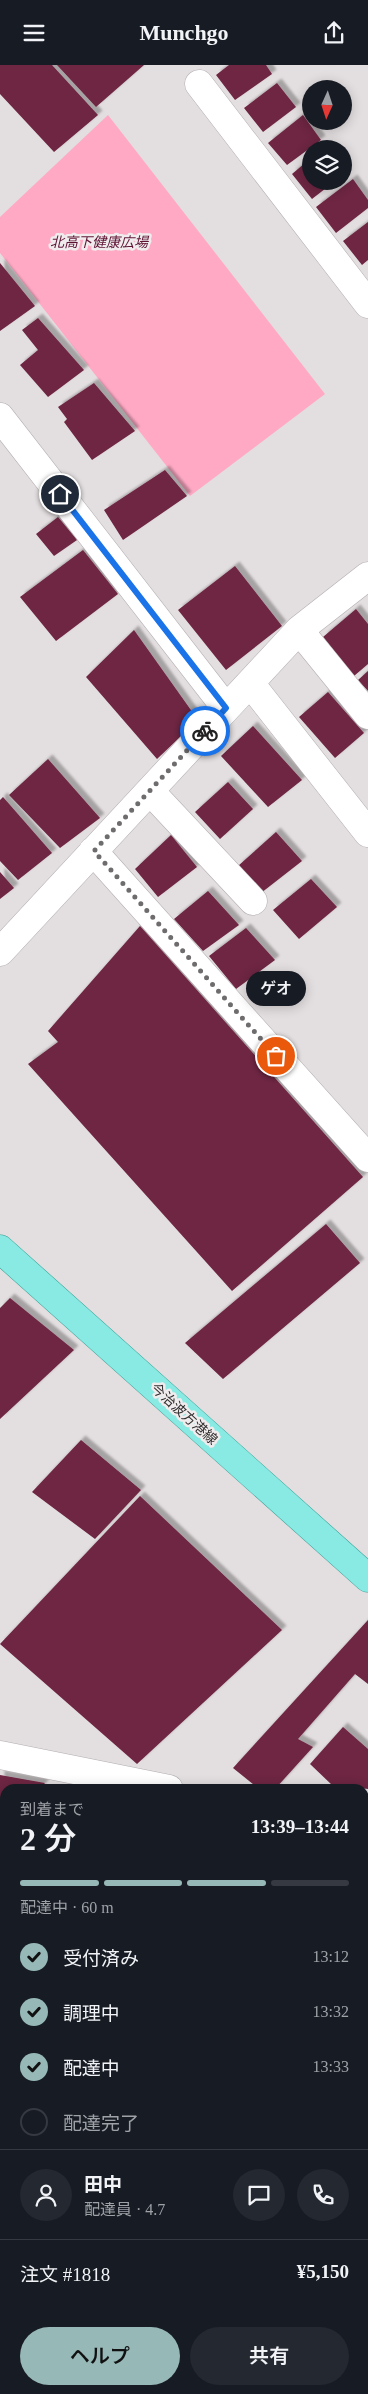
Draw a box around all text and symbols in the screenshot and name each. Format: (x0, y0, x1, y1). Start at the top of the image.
icon: menu (20, 19, 48, 47)
icon: share (320, 19, 348, 47)
text: Munchgo (139, 20, 229, 45)
north arrow (302, 80, 352, 130)
map controls (302, 80, 352, 190)
button: layers (302, 140, 352, 190)
park label: 北高下健康広場 (50, 235, 150, 250)
pin (39, 473, 81, 515)
icon: home (46, 480, 74, 508)
courier (180, 706, 230, 756)
icon: bike (191, 717, 219, 745)
callout: ゲオ (246, 971, 306, 1006)
text: ゲオ (260, 980, 292, 997)
pin (255, 1035, 297, 1077)
icon: bag (262, 1042, 290, 1070)
street label: 今治波方港線 (148, 1380, 220, 1448)
text: 到着まで (20, 1801, 84, 1818)
text: 13:39–13:44 (251, 1816, 349, 1837)
text: 2 分 (20, 1821, 76, 1857)
text: 配達中 · 60 m (20, 1899, 114, 1916)
icon: check (20, 1943, 48, 1971)
text: 受付済み (63, 1948, 139, 1969)
text: 13:12 (313, 1948, 349, 1965)
icon: check (20, 1998, 48, 2026)
text: 調理中 (63, 2003, 120, 2024)
text: 13:32 (313, 2003, 349, 2020)
icon: check (20, 2053, 48, 2081)
text: 配達中 (63, 2058, 120, 2079)
text: 13:33 (313, 2058, 349, 2075)
text: 配達完了 (63, 2113, 139, 2134)
button: person (20, 2169, 72, 2221)
button: chat (233, 2169, 285, 2221)
button: phone (297, 2169, 349, 2221)
text: 田中 (84, 2174, 122, 2195)
text: 配達員 · 4.7 (84, 2201, 165, 2218)
text: ¥5,150 (297, 2261, 349, 2282)
text: 注文 #1818 (20, 2264, 110, 2285)
button: ヘルプ (20, 2327, 180, 2385)
button: 共有 (190, 2327, 349, 2385)

